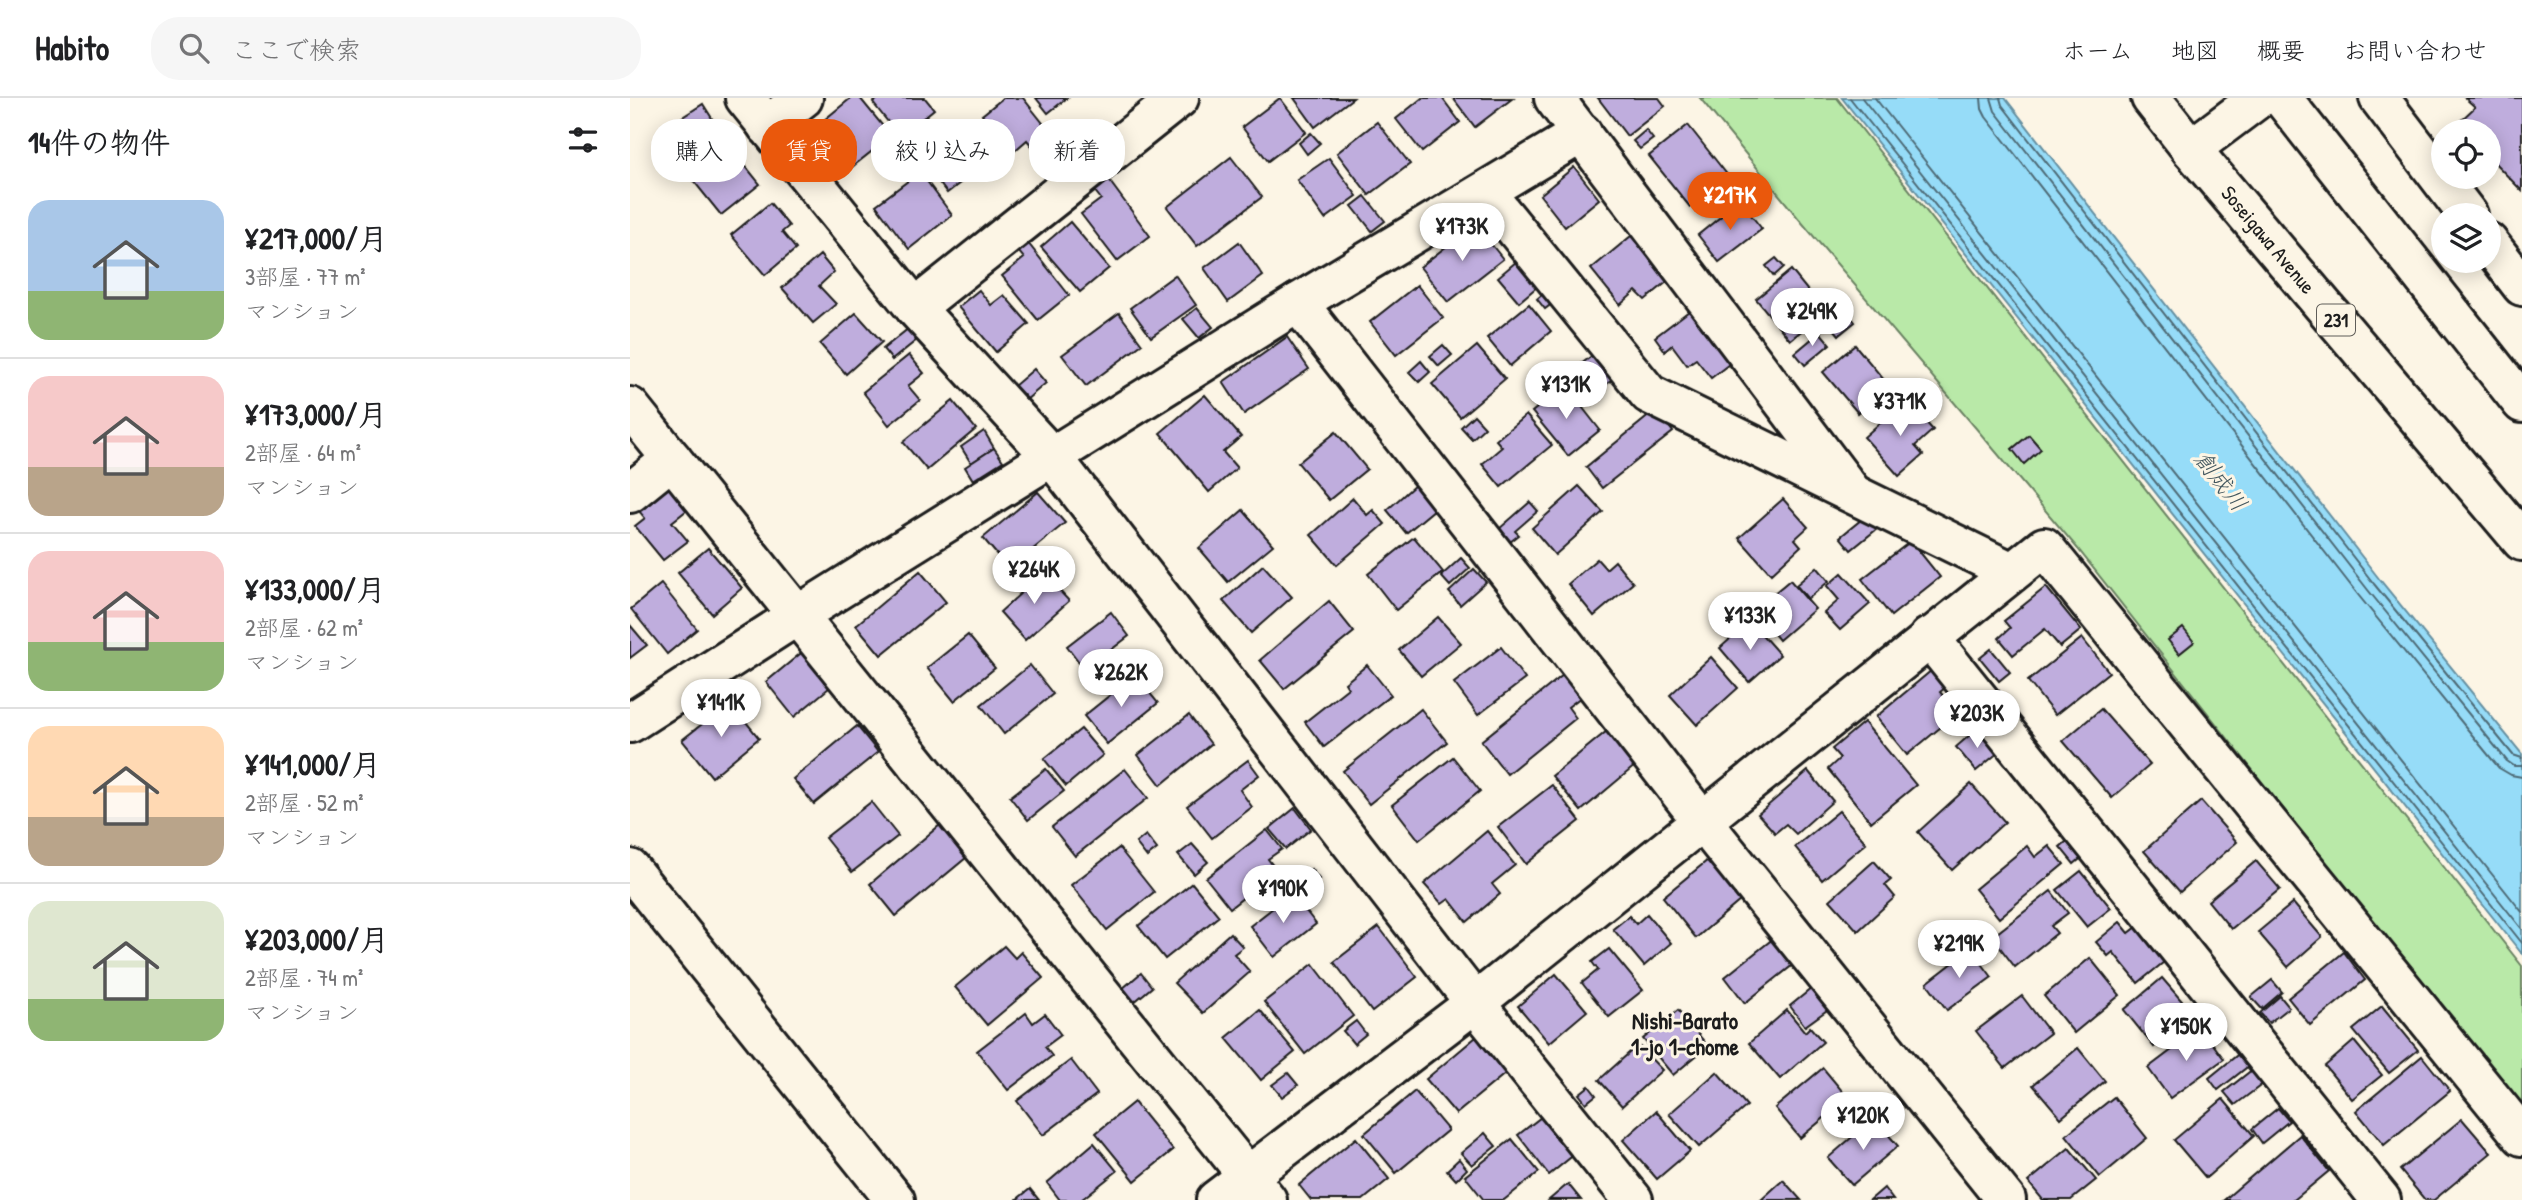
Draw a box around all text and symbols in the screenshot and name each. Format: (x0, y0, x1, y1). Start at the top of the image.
search box (151, 17, 641, 80)
text: Habito (35, 26, 109, 70)
icon: search (175, 29, 213, 67)
text: ここで検索 (231, 32, 361, 67)
text: ホーム (2062, 34, 2133, 66)
text: 地図 (2171, 34, 2219, 66)
text: 概要 (2257, 34, 2305, 66)
text: お問い合わせ (2343, 34, 2487, 66)
chip: 購入 (651, 119, 747, 182)
chip: 賃貸 (761, 119, 857, 182)
chip: 絞り込み (871, 119, 1015, 182)
chip: 新着 (1029, 119, 1125, 182)
map controls (2431, 119, 2501, 273)
button: locate (2431, 119, 2501, 189)
icon: filters (564, 121, 602, 159)
text: 14件の物件 (28, 122, 170, 162)
pin: ¥217K (1681, 172, 1779, 232)
text: ¥217K (1703, 179, 1757, 210)
street label: Soseigawa Avenue (2215, 179, 2322, 300)
button: layers (2431, 203, 2501, 273)
pin: ¥173K (1413, 204, 1511, 263)
text: ¥173K (1436, 210, 1488, 241)
text: ¥217,000/月 (245, 218, 388, 258)
icon: home (84, 228, 168, 312)
text: 3部屋 · 77 m² (245, 261, 365, 292)
pin: ¥249K (1763, 288, 1861, 348)
text: マンション (245, 295, 359, 326)
text: ¥249K (1787, 295, 1837, 326)
road number: 231 (2317, 304, 2355, 336)
pin: ¥131K (1517, 362, 1615, 421)
text: ¥131K (1541, 368, 1591, 399)
pin: ¥371K (1851, 378, 1949, 438)
text: ¥371K (1874, 385, 1926, 416)
text: ¥173,000/月 (245, 394, 387, 434)
icon: home (84, 404, 168, 488)
text: 2部屋 · 64 m² (245, 437, 361, 468)
water label: 創成川 (2188, 444, 2255, 517)
text: マンション (245, 471, 359, 502)
pin: ¥264K (985, 546, 1083, 606)
text: ¥264K (1008, 553, 1060, 584)
text: ¥133,000/月 (245, 569, 386, 609)
icon: home (84, 579, 168, 663)
pin: ¥133K (1701, 592, 1799, 652)
text: ¥133K (1724, 599, 1776, 630)
text: 2部屋 · 62 m² (245, 612, 363, 643)
text: マンション (245, 646, 359, 677)
pin: ¥262K (1072, 650, 1170, 709)
text: ¥262K (1094, 656, 1148, 687)
pin: ¥141K (672, 680, 770, 739)
text: ¥141K (697, 686, 745, 717)
pin: ¥203K (1928, 690, 2026, 750)
text: ¥203K (1950, 697, 2004, 728)
text: ¥141,000/月 (245, 744, 381, 784)
icon: home (84, 754, 168, 838)
text: 2部屋 · 52 m² (245, 787, 364, 818)
text: マンション (245, 821, 359, 852)
pin: ¥190K (1234, 866, 1332, 925)
text: ¥190K (1258, 872, 1308, 903)
text: ¥203,000/月 (245, 919, 389, 959)
pin: ¥219K (1910, 920, 2008, 980)
text: ¥219K (1934, 927, 1984, 958)
icon: home (84, 929, 168, 1013)
text: 2部屋 · 74 m² (245, 962, 363, 993)
text: マンション (245, 996, 359, 1027)
pin: ¥150K (2137, 1004, 2235, 1063)
district label: Nishi-Barato 1-jo 1-chome (1631, 1005, 1740, 1062)
text: ¥150K (2160, 1010, 2212, 1041)
pin: ¥120K (1814, 1093, 1912, 1152)
text: ¥120K (1837, 1099, 1889, 1130)

